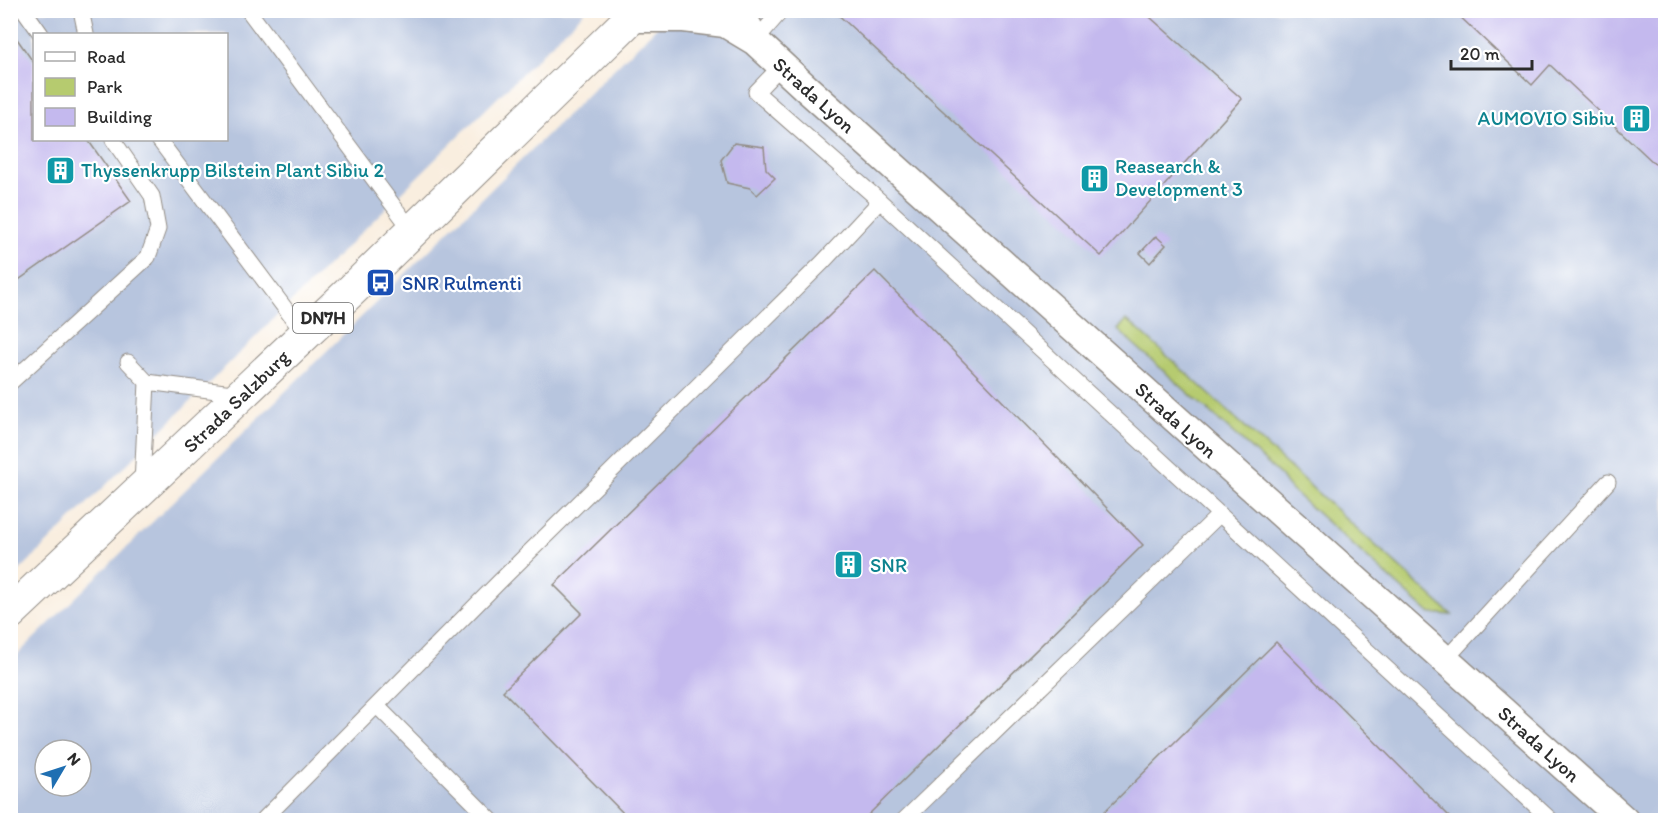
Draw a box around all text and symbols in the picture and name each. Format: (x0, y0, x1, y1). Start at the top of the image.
legend (33, 33, 228, 141)
scale bar (1451, 33, 1532, 71)
text: 20 m (1460, 43, 1500, 65)
text: Road (87, 46, 126, 68)
street label: Strada Lyon (768, 52, 860, 138)
text: Park (87, 76, 122, 98)
building icon: AUMOVIO Sibiu (1620, 102, 1652, 134)
text: Building (87, 106, 153, 128)
place label: AUMOVIO Sibiu (1478, 106, 1615, 130)
building icon: Thyssenkrupp Bilstein Plant Sibiu 2 (44, 154, 76, 186)
place label: Reasearch & Development 3 (1115, 154, 1243, 201)
place label: Thyssenkrupp Bilstein Plant Sibiu 2 (81, 158, 384, 182)
building icon: Reasearch & Development 3 (1078, 162, 1110, 194)
bus stop icon: SNR Rulmenti (365, 267, 397, 299)
place label: SNR Rulmenti (402, 271, 522, 295)
road number: DN7H (293, 303, 353, 333)
street label: Strada Salzburg (178, 344, 295, 458)
street label: Strada Lyon (1130, 377, 1222, 463)
building icon: SNR (833, 549, 865, 581)
place label: SNR (870, 553, 907, 577)
street label: Strada Lyon (1493, 701, 1585, 787)
north arrow (33, 738, 93, 798)
text: N (63, 749, 85, 769)

